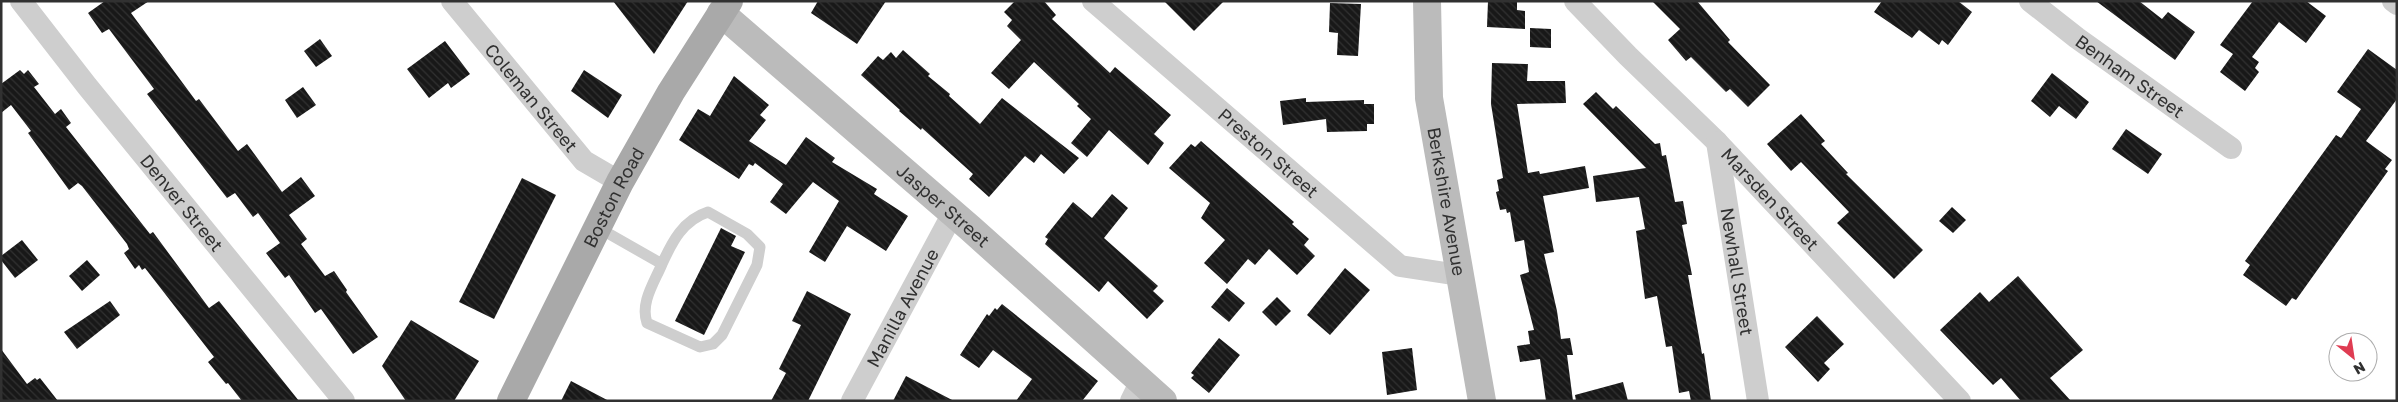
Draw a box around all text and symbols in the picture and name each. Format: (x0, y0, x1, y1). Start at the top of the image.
street label: Benham Street (2071, 30, 2189, 122)
street label: Coleman Street (480, 39, 583, 156)
street label: Preston Street (1214, 103, 1323, 202)
street label: Berkshire Avenue (1423, 125, 1471, 277)
street label: Boston Road (578, 143, 649, 251)
street label: Marsden Street (1717, 143, 1824, 255)
street label: Denver Street (136, 150, 228, 256)
street label: Jasper Street (892, 159, 995, 252)
street label: Newhall Street (1717, 206, 1758, 337)
street label: Manilla Avenue (861, 245, 943, 371)
north arrow (2328, 332, 2378, 382)
text: N (2351, 359, 2369, 379)

